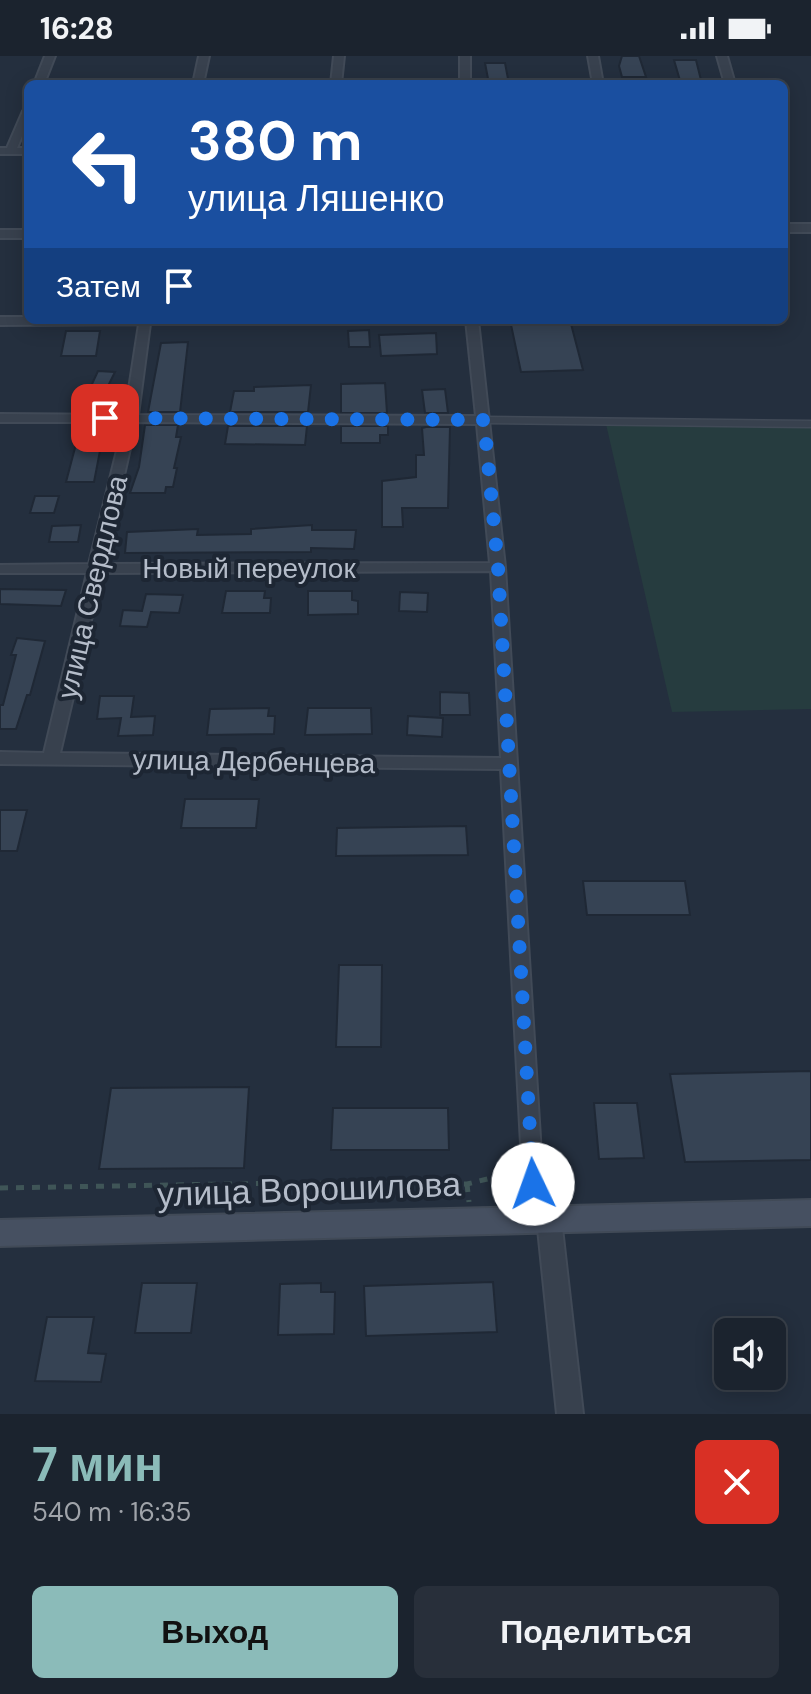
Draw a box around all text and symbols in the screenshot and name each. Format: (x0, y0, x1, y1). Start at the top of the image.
text: 16:28 (40, 9, 114, 48)
text: 380 m (188, 104, 363, 177)
icon: left (56, 112, 160, 216)
text: улица Ляшенко (188, 175, 445, 222)
icon: arrive (157, 264, 201, 308)
text: Затем (56, 267, 141, 306)
pin (71, 384, 139, 452)
icon: arrive (83, 396, 127, 440)
street label: улица Свердлова (49, 471, 136, 703)
street label: Новый переулок (142, 550, 356, 587)
street label: улица Дербенцева (132, 741, 376, 782)
position arrow (491, 1142, 575, 1226)
street label: улица Ворошилова (156, 1162, 462, 1217)
map controls (714, 1318, 786, 1390)
button: sound (714, 1318, 786, 1390)
text: 7 мин (32, 1433, 163, 1496)
button: close (695, 1440, 779, 1524)
text: 540 m · 16:35 (32, 1495, 191, 1529)
button: Выход (32, 1586, 398, 1678)
button: Поделиться (414, 1586, 779, 1678)

